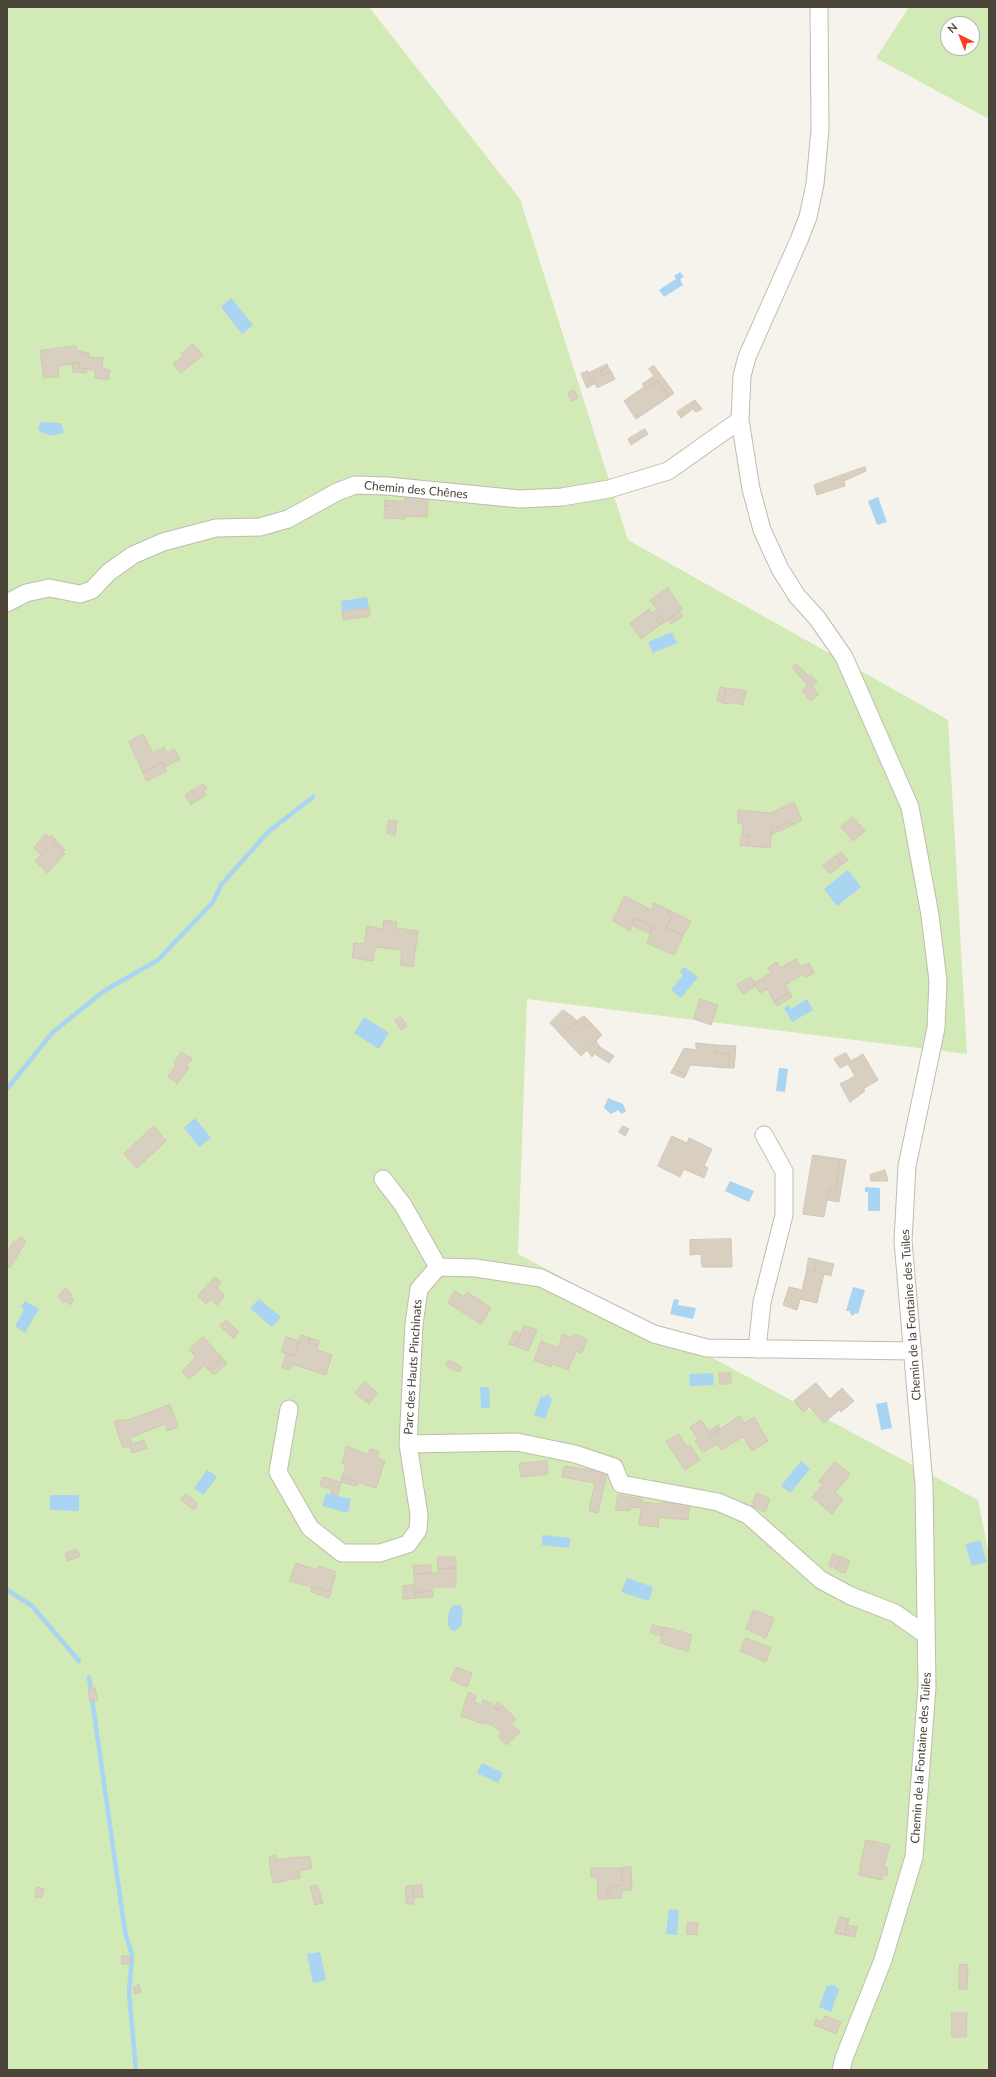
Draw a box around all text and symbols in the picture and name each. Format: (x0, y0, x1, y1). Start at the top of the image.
north arrow (940, 16, 980, 56)
text: N (945, 20, 960, 35)
street label: Chemin des Chênes (363, 478, 469, 502)
street label: Chemin de la Fontaine des Tuiles (898, 1229, 924, 1401)
street label: Parc des Hauts Pinchinats (401, 1299, 425, 1435)
street label: Chemin de la Fontaine des Tuiles (908, 1672, 934, 1844)

